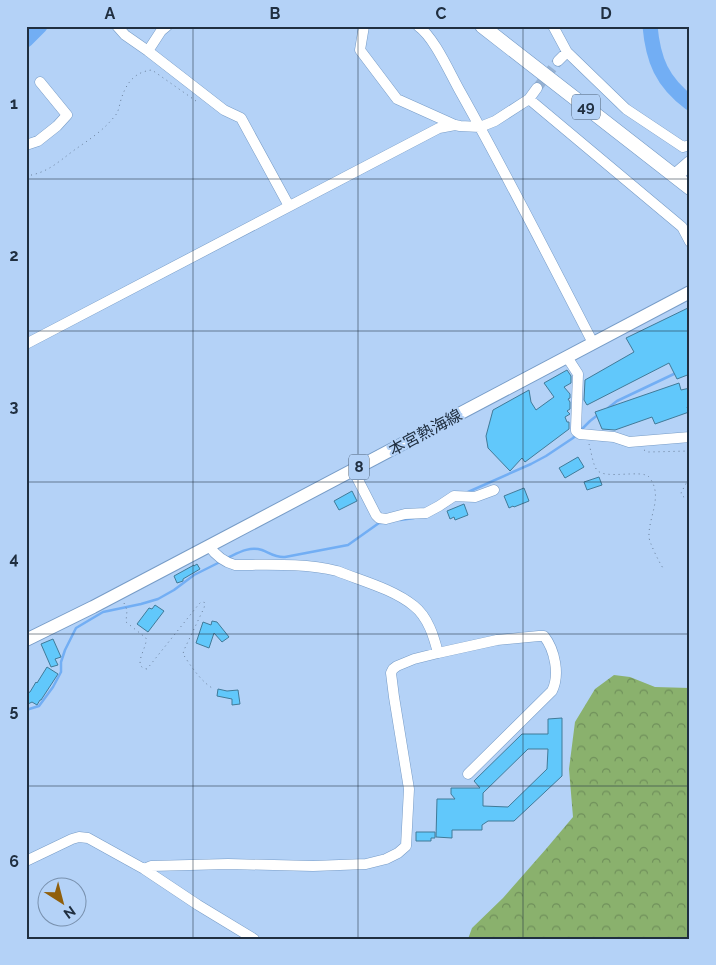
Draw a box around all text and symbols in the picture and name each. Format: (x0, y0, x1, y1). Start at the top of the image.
text: A (105, 4, 116, 23)
text: B (270, 4, 281, 23)
text: C (436, 4, 447, 23)
text: D (600, 4, 612, 23)
text: 1 (10, 94, 18, 113)
road number: 49 (572, 94, 600, 120)
text: 2 (9, 246, 19, 265)
text: 3 (10, 397, 19, 416)
street label: 本宮熱海線 (385, 405, 465, 460)
road number: 8 (349, 454, 369, 480)
text: 4 (9, 549, 19, 568)
text: 5 (10, 701, 19, 720)
text: 6 (9, 852, 19, 871)
north arrow (38, 878, 88, 928)
text: N (61, 903, 79, 922)

